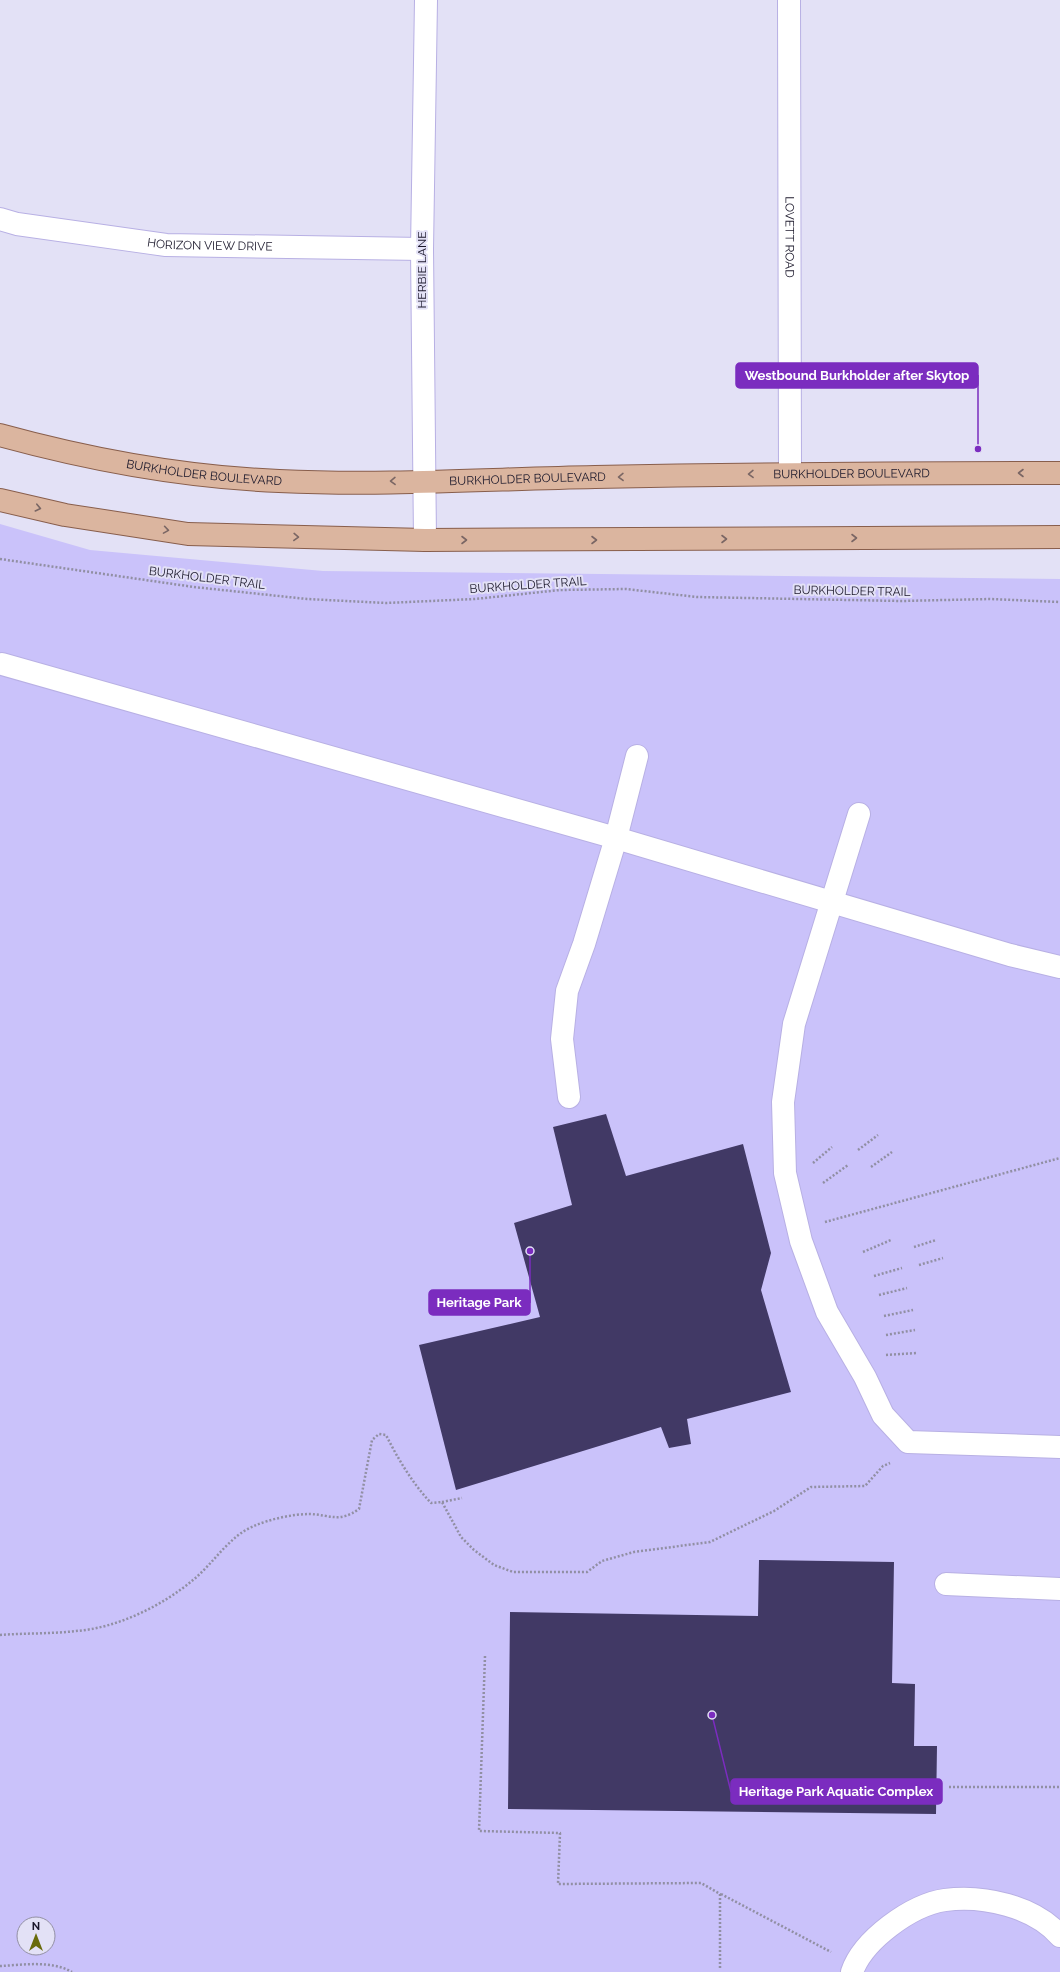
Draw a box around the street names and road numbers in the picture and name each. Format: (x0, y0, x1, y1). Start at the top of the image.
street label: LOVETT ROAD (782, 196, 797, 278)
street label: HERBIE LANE (415, 231, 429, 309)
street label: HORIZON VIEW DRIVE (146, 235, 273, 254)
street label: BURKHOLDER BOULEVARD (125, 457, 283, 488)
street label: BURKHOLDER BOULEVARD (773, 466, 930, 481)
street label: BURKHOLDER BOULEVARD (449, 470, 606, 488)
street label: BURKHOLDER TRAIL (148, 564, 266, 592)
street label: BURKHOLDER TRAIL (469, 574, 587, 596)
street label: BURKHOLDER TRAIL (793, 583, 911, 599)

